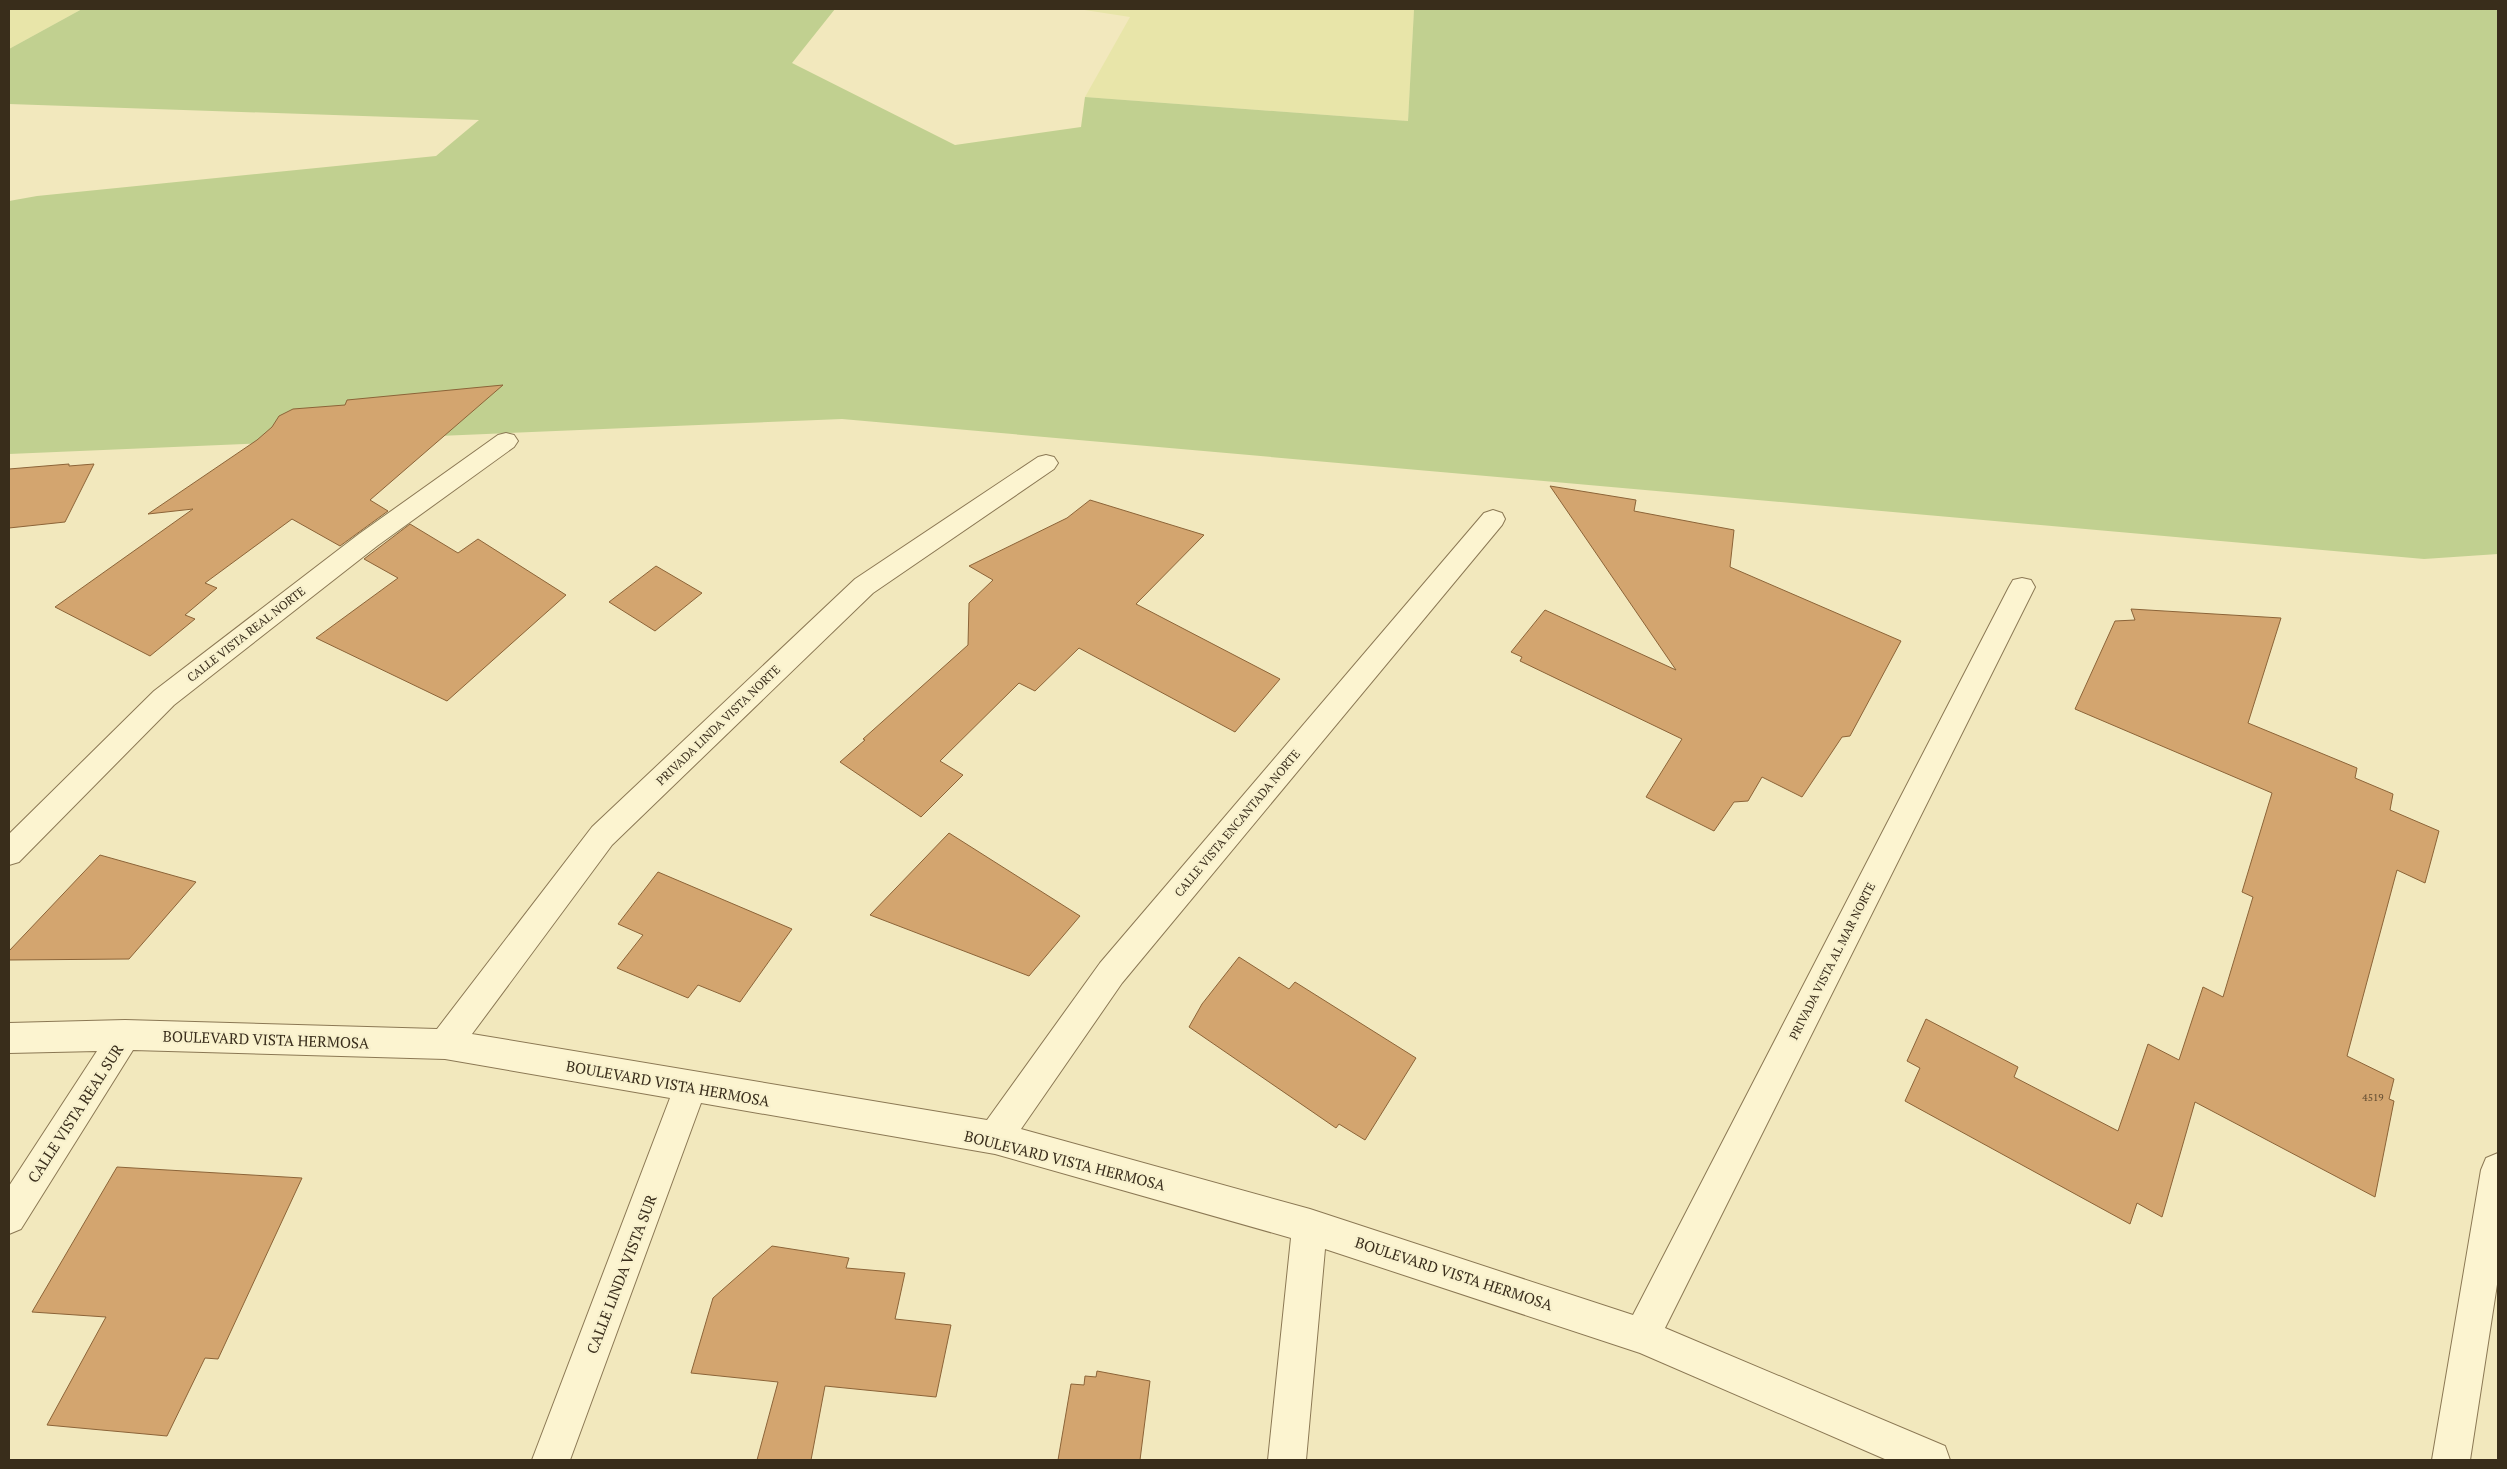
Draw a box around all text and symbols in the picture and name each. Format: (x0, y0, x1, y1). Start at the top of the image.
street label: CALLE VISTA REAL NORTE (184, 583, 308, 685)
street label: PRIVADA LINDA VISTA NORTE (653, 662, 783, 788)
street label: CALLE VISTA ENCANTADA NORTE (1171, 746, 1303, 900)
street label: PRIVADA VISTA AL MAR NORTE (1786, 880, 1878, 1042)
street label: BOULEVARD VISTA HERMOSA (162, 1025, 370, 1053)
street label: CALLE VISTA REAL SUR (23, 1040, 128, 1186)
street label: BOULEVARD VISTA HERMOSA (565, 1055, 772, 1111)
house number: 4519 (2362, 1091, 2384, 1104)
street label: BOULEVARD VISTA HERMOSA (962, 1125, 1168, 1195)
street label: CALLE LINDA VISTA SUR (581, 1191, 661, 1356)
street label: BOULEVARD VISTA HERMOSA (1353, 1232, 1556, 1315)

